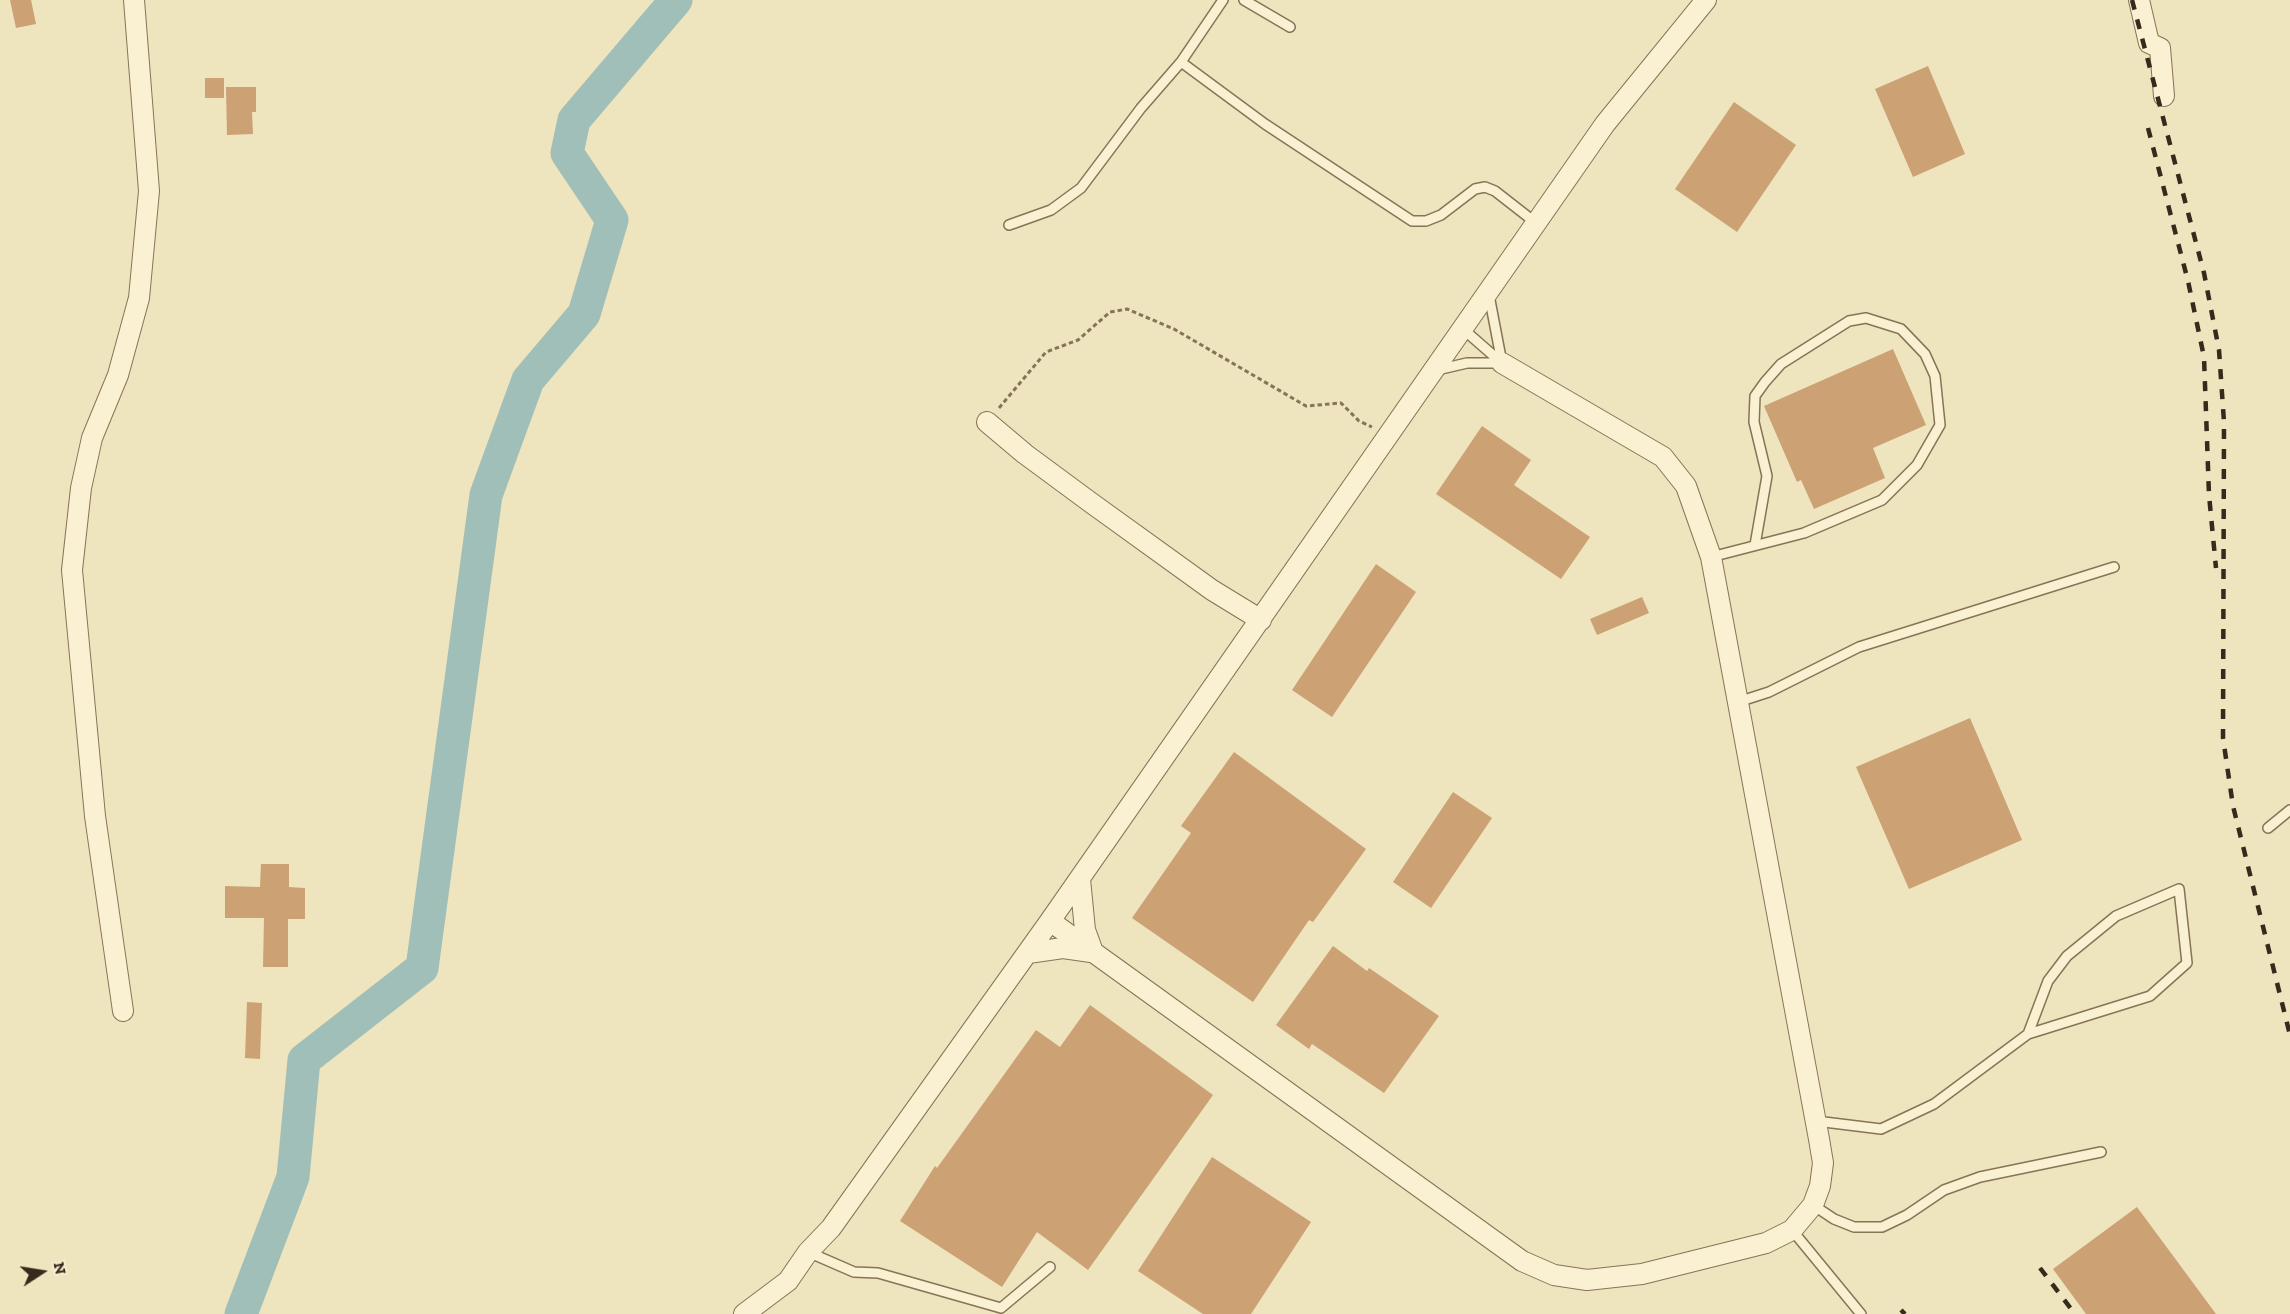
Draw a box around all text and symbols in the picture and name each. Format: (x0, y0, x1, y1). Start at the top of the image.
north arrow (12, 1242, 72, 1302)
text: N (50, 1260, 71, 1276)

